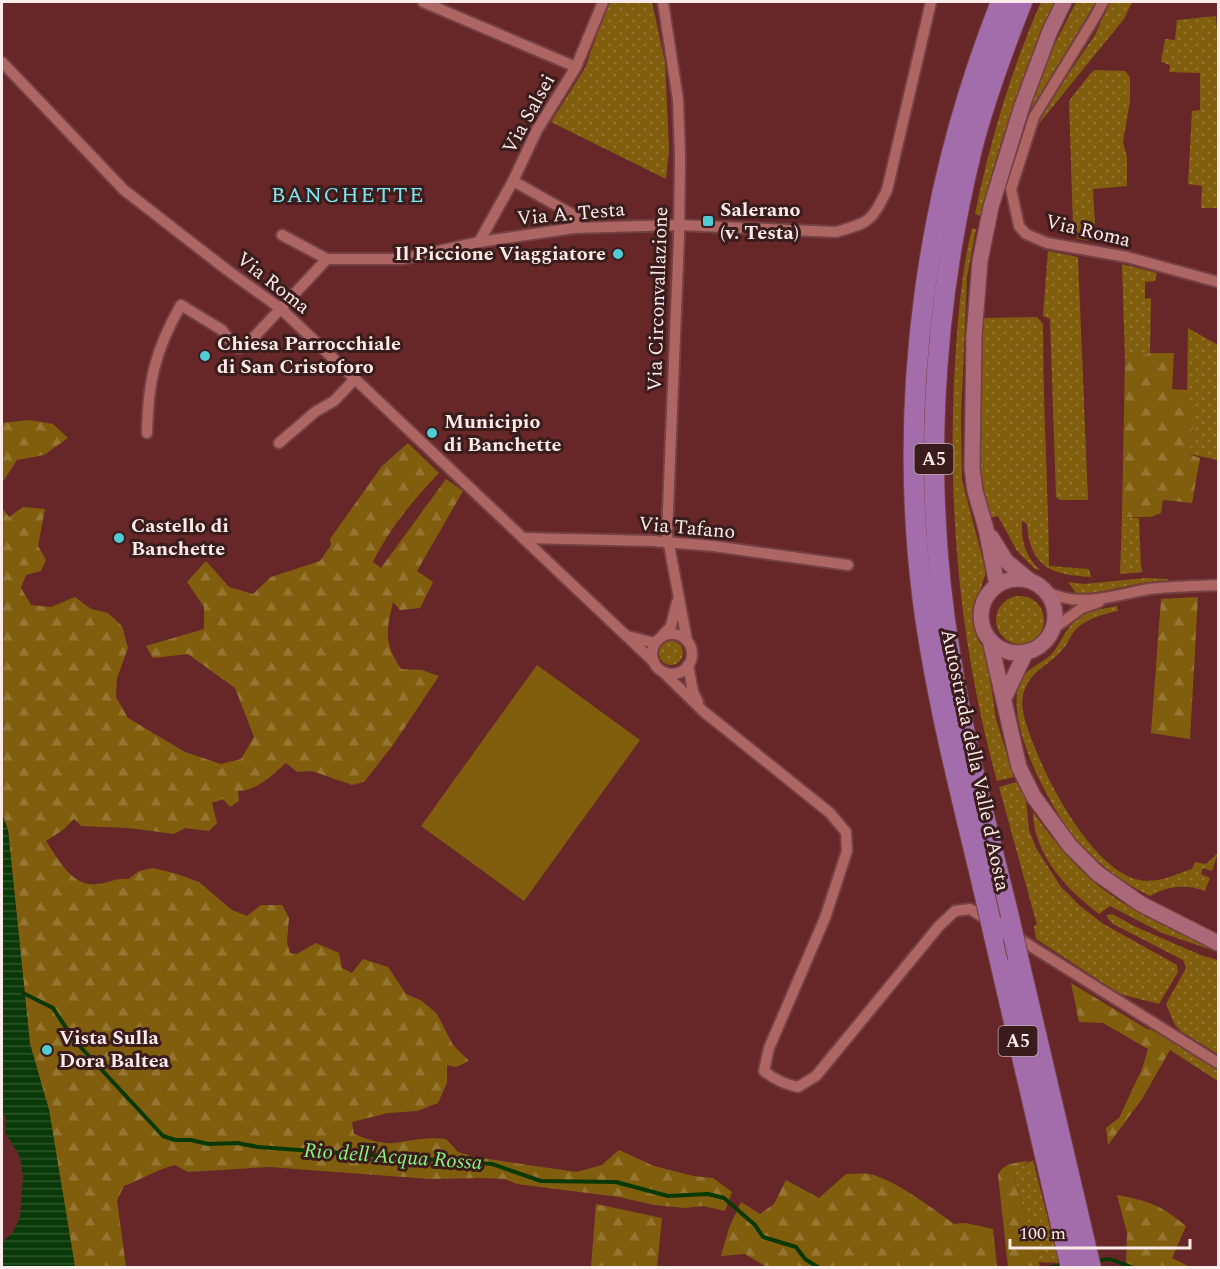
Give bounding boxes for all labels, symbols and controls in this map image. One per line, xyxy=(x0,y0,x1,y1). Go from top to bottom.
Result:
street label: Via Salsei xyxy=(495,69,563,159)
district label: BANCHETTE xyxy=(271,179,425,212)
street label: Via A. Testa xyxy=(516,194,626,234)
place label: Salerano (v. Testa) xyxy=(720,195,801,248)
street label: Via Circonvallazione xyxy=(640,206,676,392)
street label: Via Roma xyxy=(1042,207,1134,255)
marker: Salerano (v. Testa) xyxy=(701,214,715,228)
place label: Il Piccione Viaggiatore xyxy=(395,239,606,269)
street label: Via Roma xyxy=(230,244,317,322)
marker: Il Piccione Viaggiatore xyxy=(611,247,625,261)
place label: Chiesa Parrocchiale di San Cristoforo xyxy=(217,329,401,382)
marker: Chiesa Parrocchiale di San Cristoforo xyxy=(198,349,212,363)
place label: Municipio di Banchette xyxy=(444,407,561,460)
marker: Municipio di Banchette xyxy=(425,426,439,440)
road number: A5 xyxy=(914,444,954,474)
street label: Via Tafano xyxy=(637,509,737,547)
place label: Castello di Banchette xyxy=(131,511,229,564)
marker: Castello di Banchette xyxy=(112,531,126,545)
street label: Autostrada della Valle d'Aosta xyxy=(933,626,1018,894)
place label: Vista Sulla Dora Baltea xyxy=(59,1023,170,1076)
road number: A5 xyxy=(998,1026,1038,1056)
marker: Vista Sulla Dora Baltea xyxy=(40,1043,54,1057)
water label: Rio dell'Acqua Rossa xyxy=(303,1135,484,1179)
scale bar xyxy=(1010,1212,1190,1250)
text: 100 m xyxy=(1019,1220,1066,1247)

